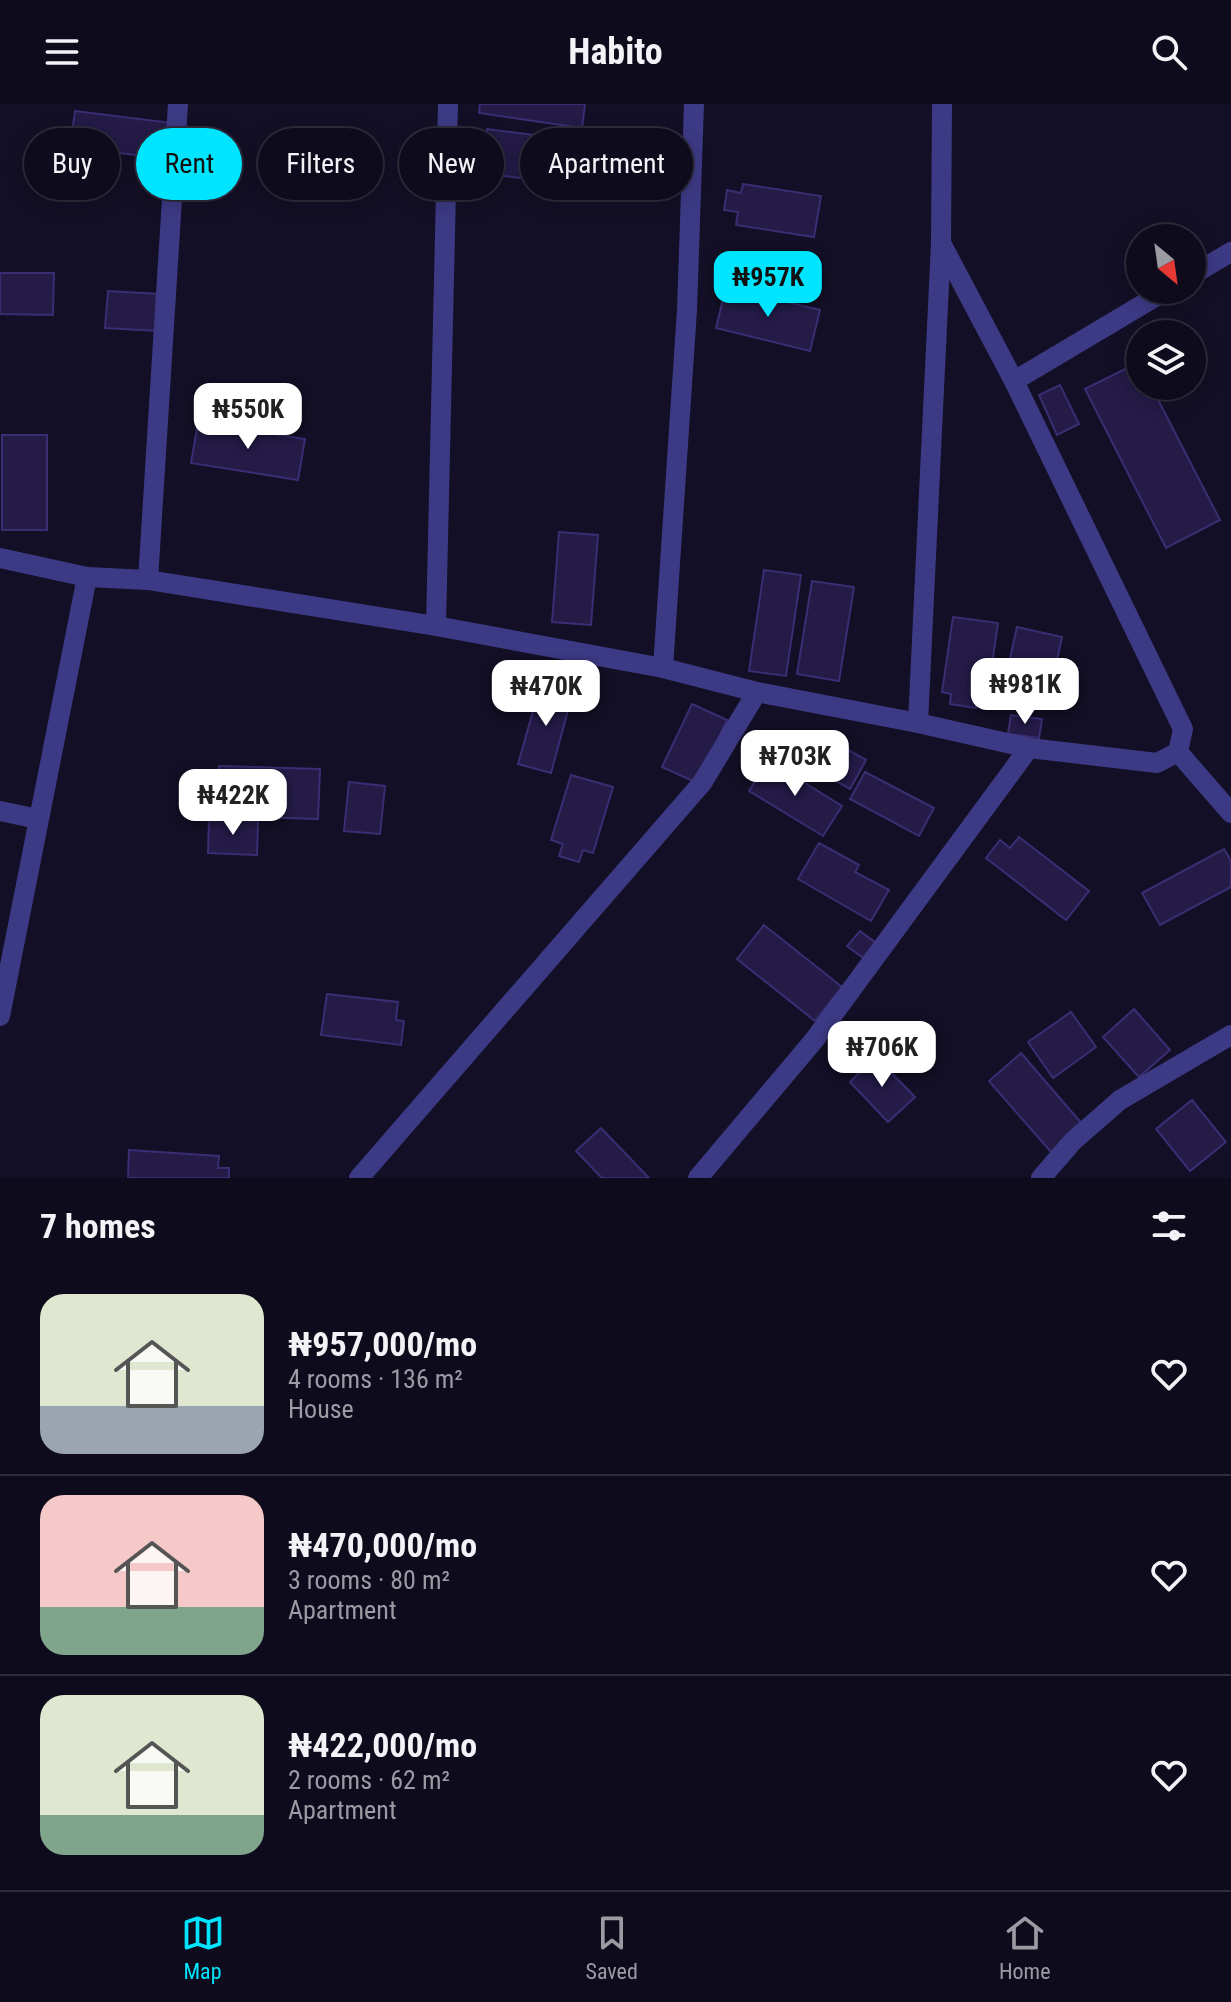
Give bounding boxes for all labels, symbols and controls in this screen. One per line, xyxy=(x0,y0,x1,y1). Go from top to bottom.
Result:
icon: menu xyxy=(40,30,84,74)
icon: search xyxy=(1147,30,1191,74)
text: Habito xyxy=(568,31,663,73)
chip: Buy xyxy=(24,128,120,200)
chip: Rent xyxy=(136,128,242,200)
chip: Filters xyxy=(258,128,383,200)
chip: New xyxy=(399,128,504,200)
chip: Apartment xyxy=(520,128,693,200)
north arrow xyxy=(1126,224,1206,304)
map controls xyxy=(1126,224,1206,400)
pin: ₦957K xyxy=(712,251,824,319)
text: ₦957K xyxy=(732,262,804,292)
button: layers xyxy=(1126,320,1206,400)
pin: ₦550K xyxy=(192,383,304,451)
text: ₦550K xyxy=(212,394,284,424)
pin: ₦981K xyxy=(969,658,1081,726)
pin: ₦470K xyxy=(490,660,602,728)
text: ₦981K xyxy=(989,669,1061,699)
text: ₦470K xyxy=(510,671,582,701)
pin: ₦703K xyxy=(739,730,851,798)
text: ₦703K xyxy=(759,741,831,771)
pin: ₦422K xyxy=(177,769,289,837)
text: ₦422K xyxy=(197,780,269,810)
pin: ₦706K xyxy=(826,1021,938,1089)
text: ₦706K xyxy=(846,1032,918,1062)
icon: filters xyxy=(1147,1204,1191,1248)
text: 7 homes xyxy=(40,1206,156,1246)
text: ₦957,000/mo xyxy=(288,1324,477,1364)
icon: home xyxy=(104,1326,200,1422)
icon: heart xyxy=(1147,1352,1191,1396)
text: 4 rooms · 136 m² xyxy=(288,1364,463,1394)
text: House xyxy=(288,1394,354,1424)
text: ₦470,000/mo xyxy=(288,1525,477,1565)
icon: home xyxy=(104,1527,200,1623)
icon: heart xyxy=(1147,1553,1191,1597)
text: 3 rooms · 80 m² xyxy=(288,1565,450,1595)
text: Apartment xyxy=(288,1595,397,1625)
text: ₦422,000/mo xyxy=(288,1725,477,1765)
icon: home xyxy=(104,1727,200,1823)
icon: heart xyxy=(1147,1753,1191,1797)
text: 2 rooms · 62 m² xyxy=(288,1765,450,1795)
text: Apartment xyxy=(288,1795,397,1825)
tab: Map xyxy=(181,1911,225,1984)
tab: Saved xyxy=(586,1911,638,1984)
tab: Home xyxy=(999,1911,1050,1984)

